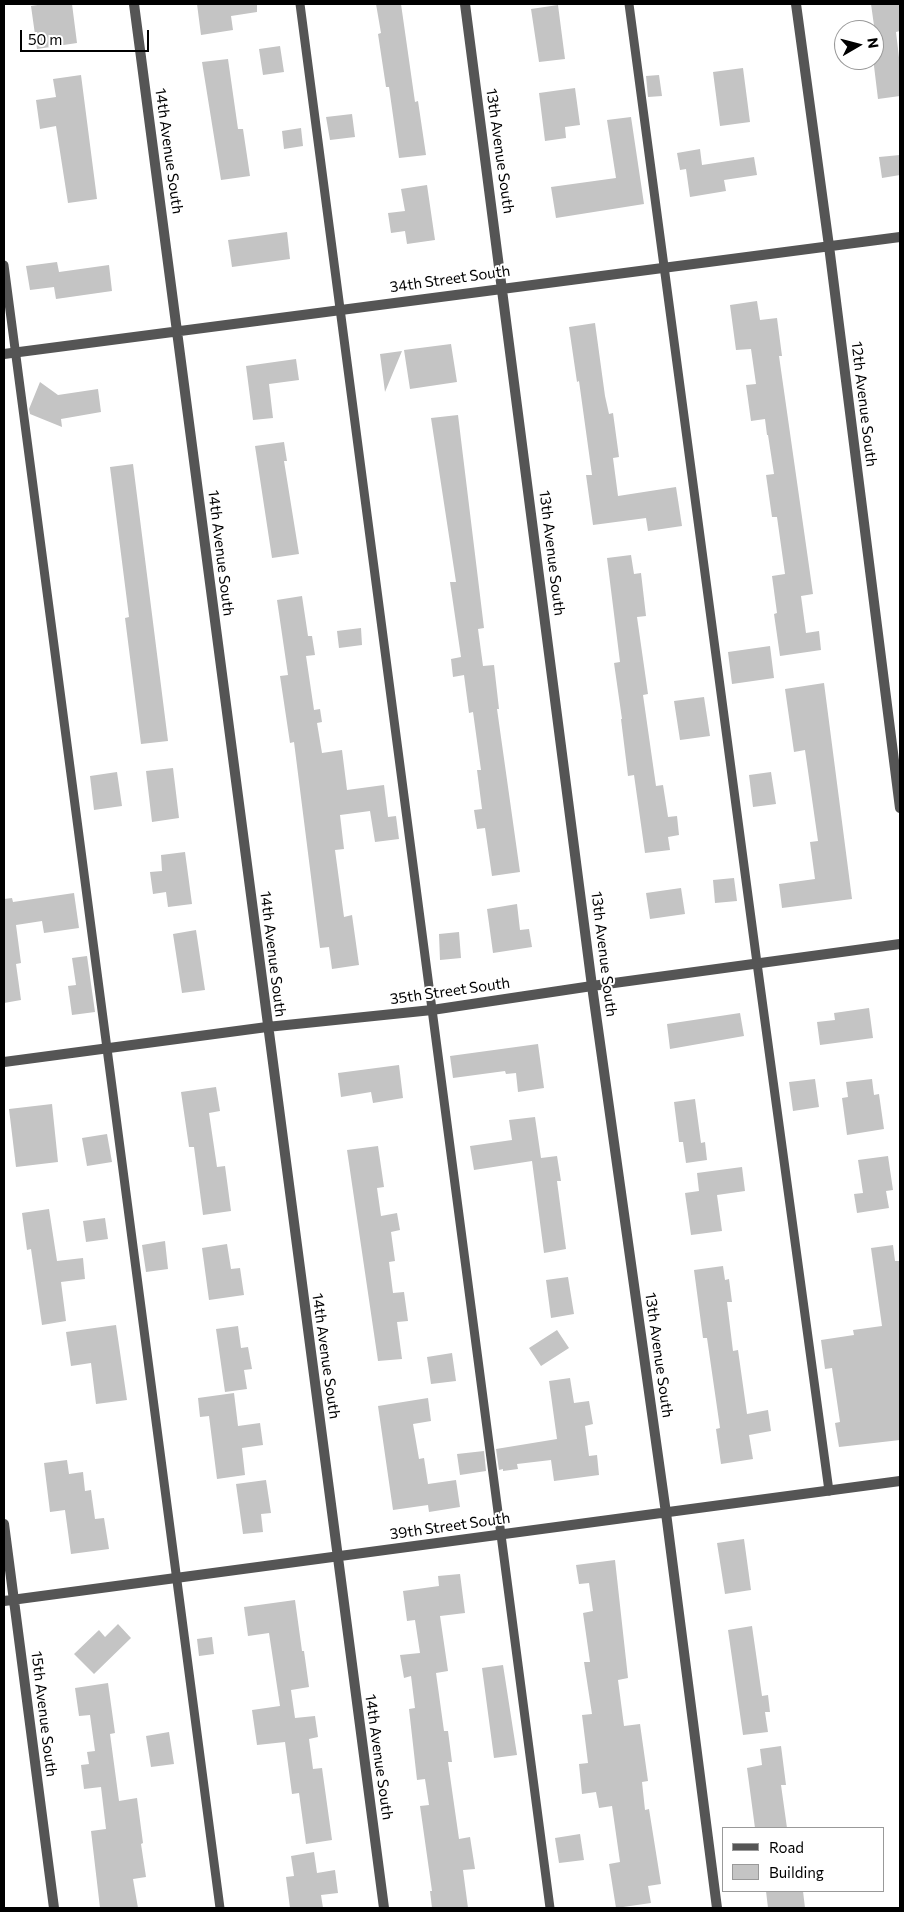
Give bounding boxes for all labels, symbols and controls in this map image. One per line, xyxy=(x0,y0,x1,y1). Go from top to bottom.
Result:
scale bar xyxy=(22,20,151,52)
north arrow xyxy=(834,20,884,70)
text: 50 m xyxy=(28,30,62,48)
text: N xyxy=(864,37,883,49)
street label: 14th Avenue South xyxy=(151,87,187,215)
street label: 13th Avenue South xyxy=(482,87,518,215)
street label: 34th Street South xyxy=(389,262,511,296)
street label: 12th Avenue South xyxy=(847,340,881,468)
street label: 14th Avenue South xyxy=(204,489,238,617)
street label: 13th Avenue South xyxy=(535,489,569,617)
street label: 14th Avenue South xyxy=(256,890,290,1018)
street label: 13th Avenue South xyxy=(587,890,621,1018)
street label: 35th Street South xyxy=(389,974,511,1008)
street label: 13th Avenue South xyxy=(641,1291,677,1419)
street label: 14th Avenue South xyxy=(308,1292,344,1420)
street label: 39th Street South xyxy=(389,1509,511,1543)
street label: 15th Avenue South xyxy=(27,1650,61,1778)
street label: 14th Avenue South xyxy=(361,1693,397,1821)
legend xyxy=(722,1827,884,1892)
text: Road xyxy=(769,1838,804,1856)
text: Building xyxy=(769,1863,824,1881)

